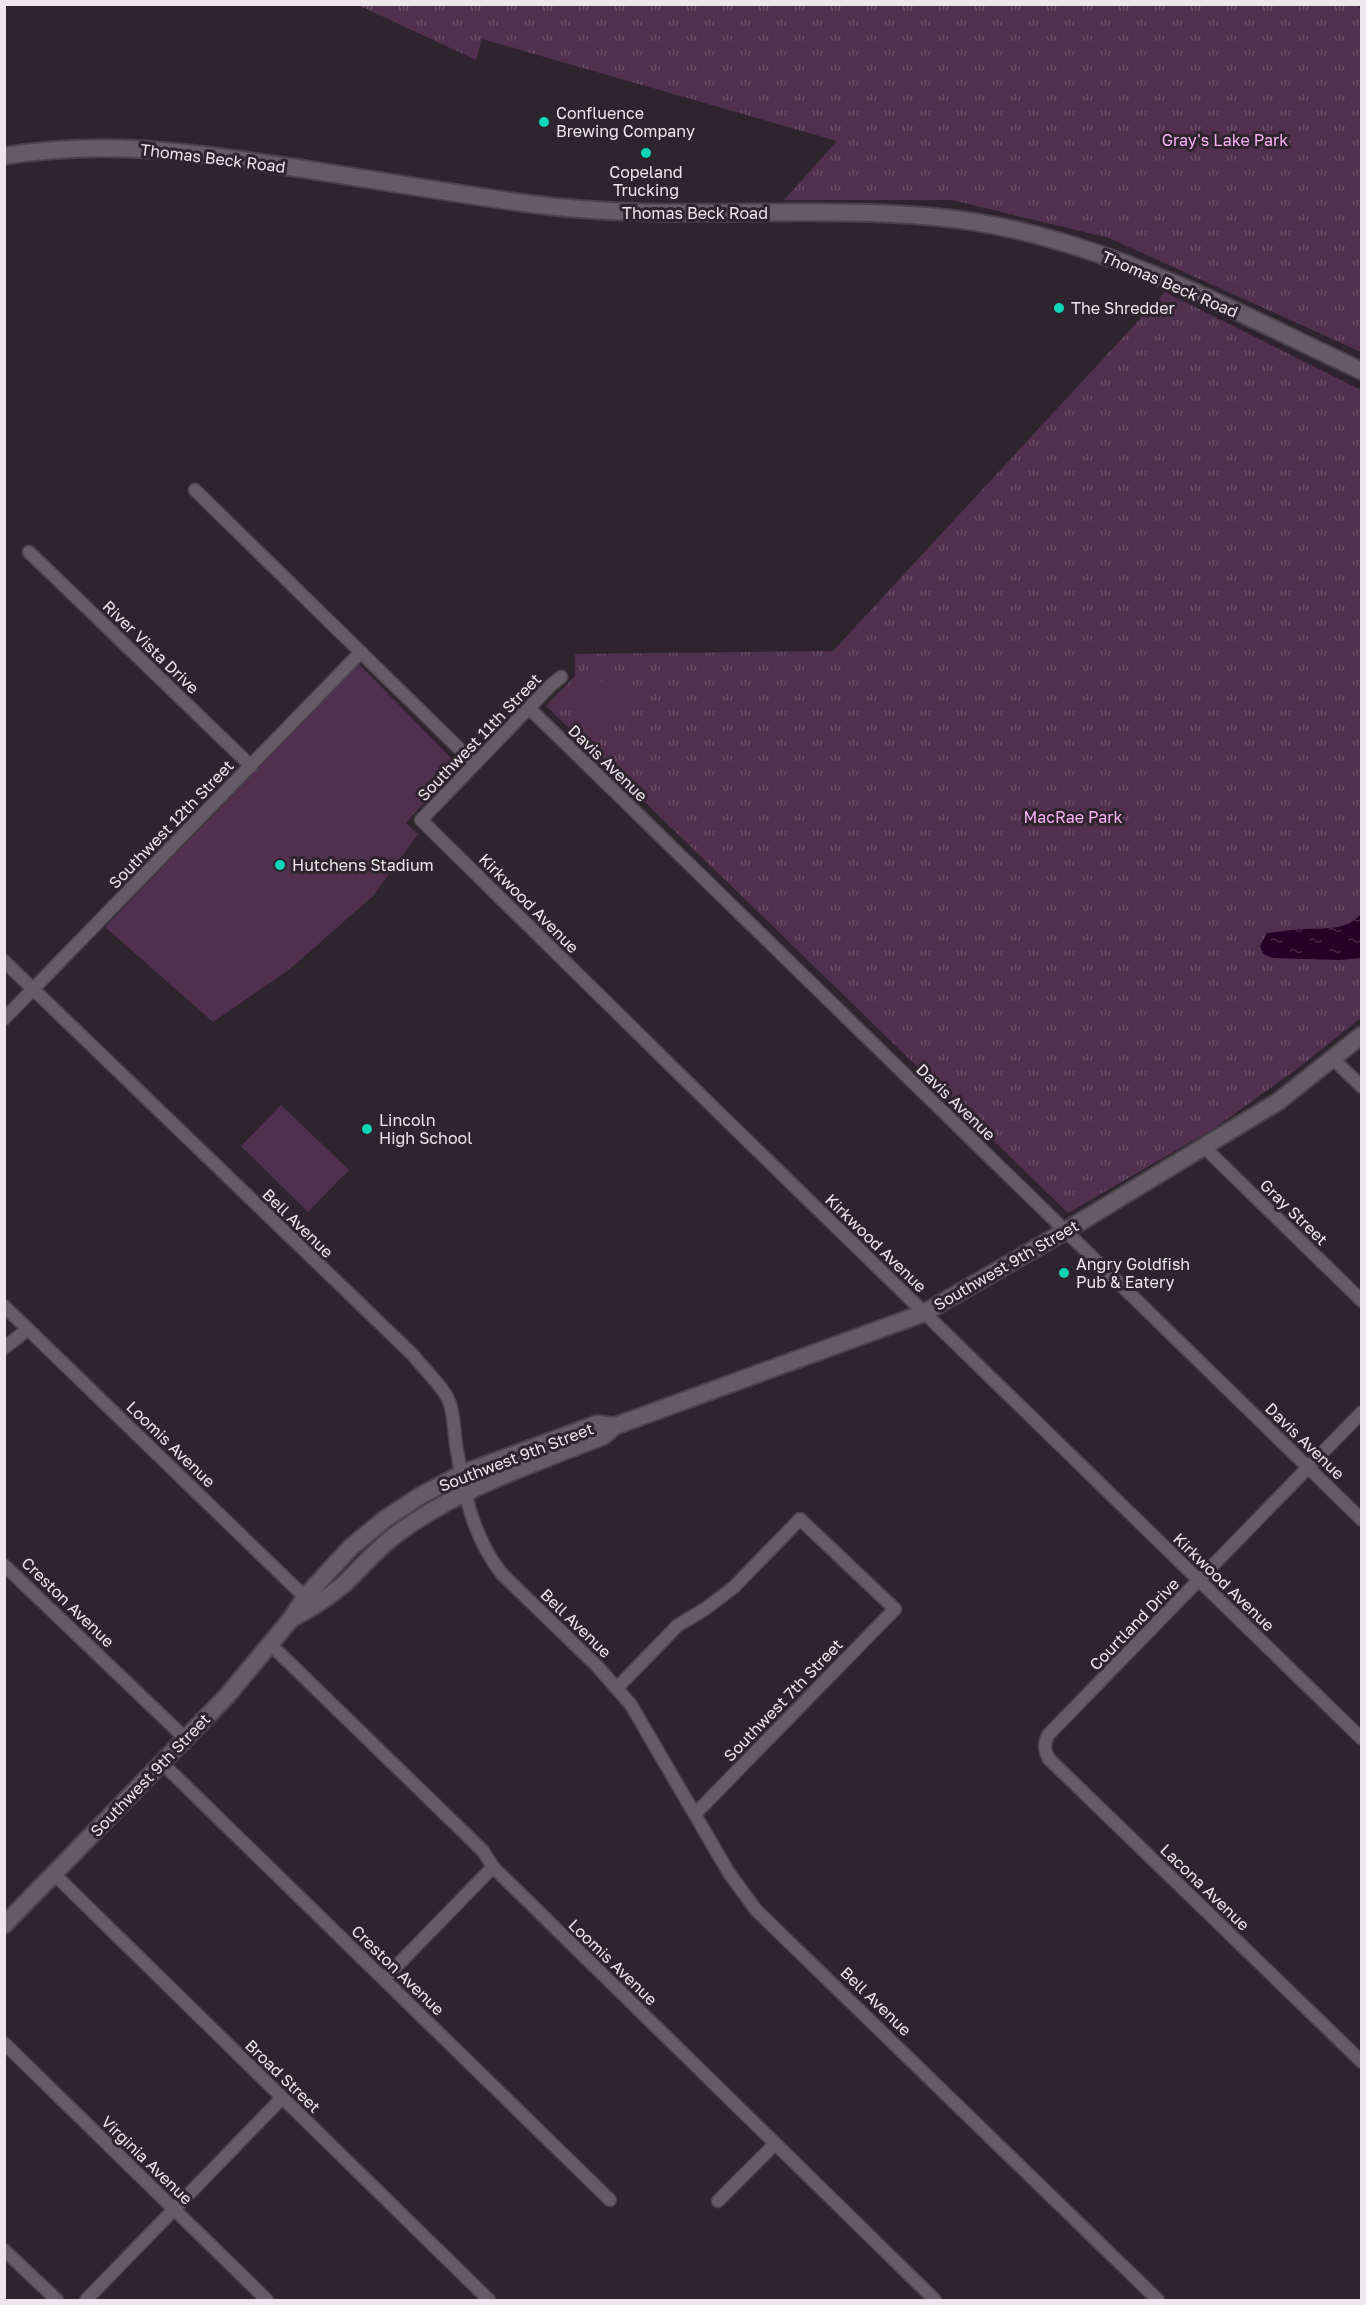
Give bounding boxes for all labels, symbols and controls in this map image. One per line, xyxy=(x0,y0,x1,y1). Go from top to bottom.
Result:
place label: Confluence Brewing Company xyxy=(556,103,695,141)
marker: Confluence Brewing Company xyxy=(537,115,551,129)
park label: Gray's Lake Park xyxy=(1162,130,1288,150)
street label: Thomas Beck Road xyxy=(139,139,287,177)
marker: Copeland Trucking xyxy=(639,146,653,160)
place label: Copeland Trucking xyxy=(609,162,683,200)
street label: Thomas Beck Road xyxy=(622,203,768,223)
street label: Thomas Beck Road xyxy=(1099,246,1241,322)
place label: The Shredder xyxy=(1071,298,1175,318)
marker: The Shredder xyxy=(1052,301,1066,315)
street label: River Vista Drive xyxy=(99,596,203,698)
street label: Southwest 11th Street xyxy=(413,669,545,805)
street label: Davis Avenue xyxy=(564,720,652,806)
street label: Southwest 12th Street xyxy=(104,755,238,893)
park label: MacRae Park xyxy=(1023,807,1123,827)
street label: Kirkwood Avenue xyxy=(475,849,583,957)
place label: Hutchens Stadium xyxy=(292,855,434,875)
marker: Hutchens Stadium xyxy=(273,858,287,872)
street label: Davis Avenue xyxy=(912,1059,1000,1145)
place label: Lincoln High School xyxy=(379,1110,472,1148)
marker: Lincoln High School xyxy=(360,1122,374,1136)
street label: Gray Street xyxy=(1256,1175,1332,1249)
street label: Bell Avenue xyxy=(258,1184,338,1262)
street label: Kirkwood Avenue xyxy=(821,1190,931,1296)
street label: Southwest 9th Street xyxy=(930,1215,1082,1315)
place label: Angry Goldfish Pub & Eatery xyxy=(1076,1254,1190,1292)
marker: Angry Goldfish Pub & Eatery xyxy=(1057,1266,1071,1280)
street label: Loomis Avenue xyxy=(122,1397,220,1491)
street label: Davis Avenue xyxy=(1261,1398,1349,1484)
street label: Southwest 9th Street xyxy=(436,1418,596,1496)
street label: Kirkwood Avenue xyxy=(1169,1529,1279,1635)
street label: Creston Avenue xyxy=(18,1553,118,1651)
street label: Courtland Drive xyxy=(1085,1574,1183,1674)
street label: Bell Avenue xyxy=(536,1584,616,1662)
street label: Southwest 7th Street xyxy=(719,1635,847,1765)
street label: Southwest 9th Street xyxy=(86,1709,214,1841)
street label: Lacona Avenue xyxy=(1156,1840,1254,1934)
street label: Loomis Avenue xyxy=(564,1915,662,2009)
street label: Creston Avenue xyxy=(348,1921,448,2019)
street label: Bell Avenue xyxy=(836,1962,916,2040)
street label: Broad Street xyxy=(241,2035,325,2117)
street label: Virginia Avenue xyxy=(97,2112,197,2208)

